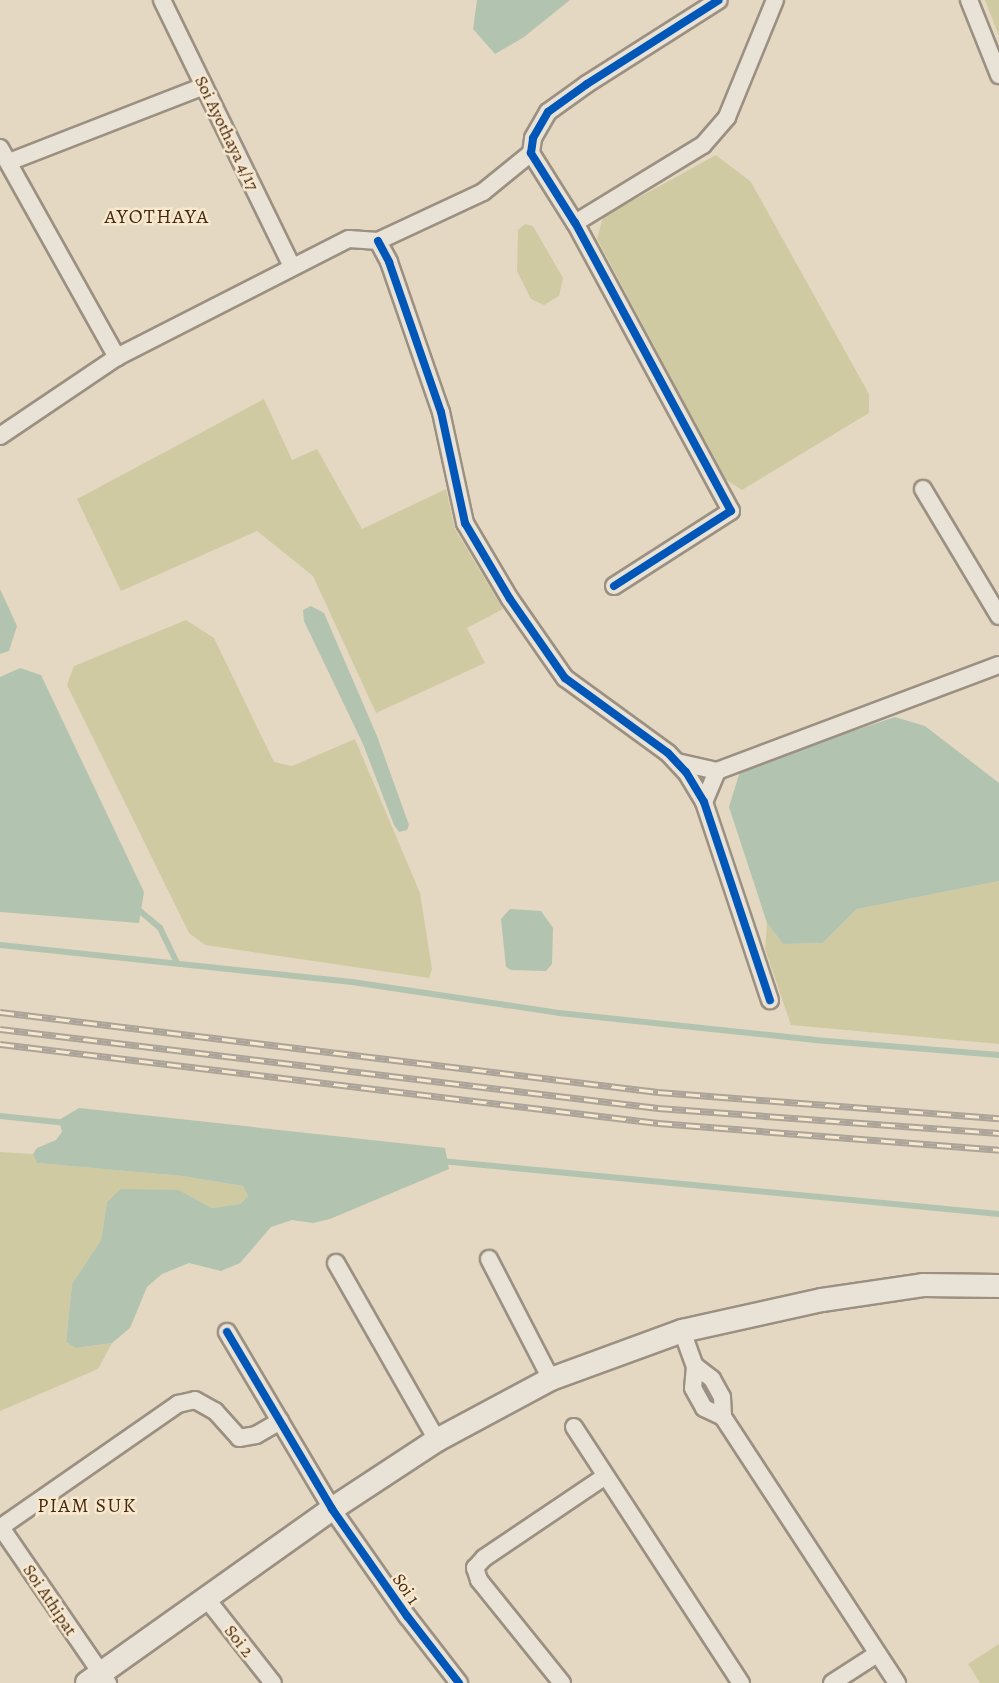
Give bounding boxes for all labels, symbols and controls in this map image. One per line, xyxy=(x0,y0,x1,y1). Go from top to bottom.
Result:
street label: Soi Ayothaya 4/17 xyxy=(190,72,264,194)
district label: AYOTHAYA xyxy=(104,204,210,228)
district label: PIAM SUK xyxy=(37,1493,137,1517)
street label: Soi Athipat xyxy=(18,1560,82,1640)
street label: Soi 1 xyxy=(388,1569,424,1609)
street label: Soi 2 xyxy=(220,1620,258,1662)

